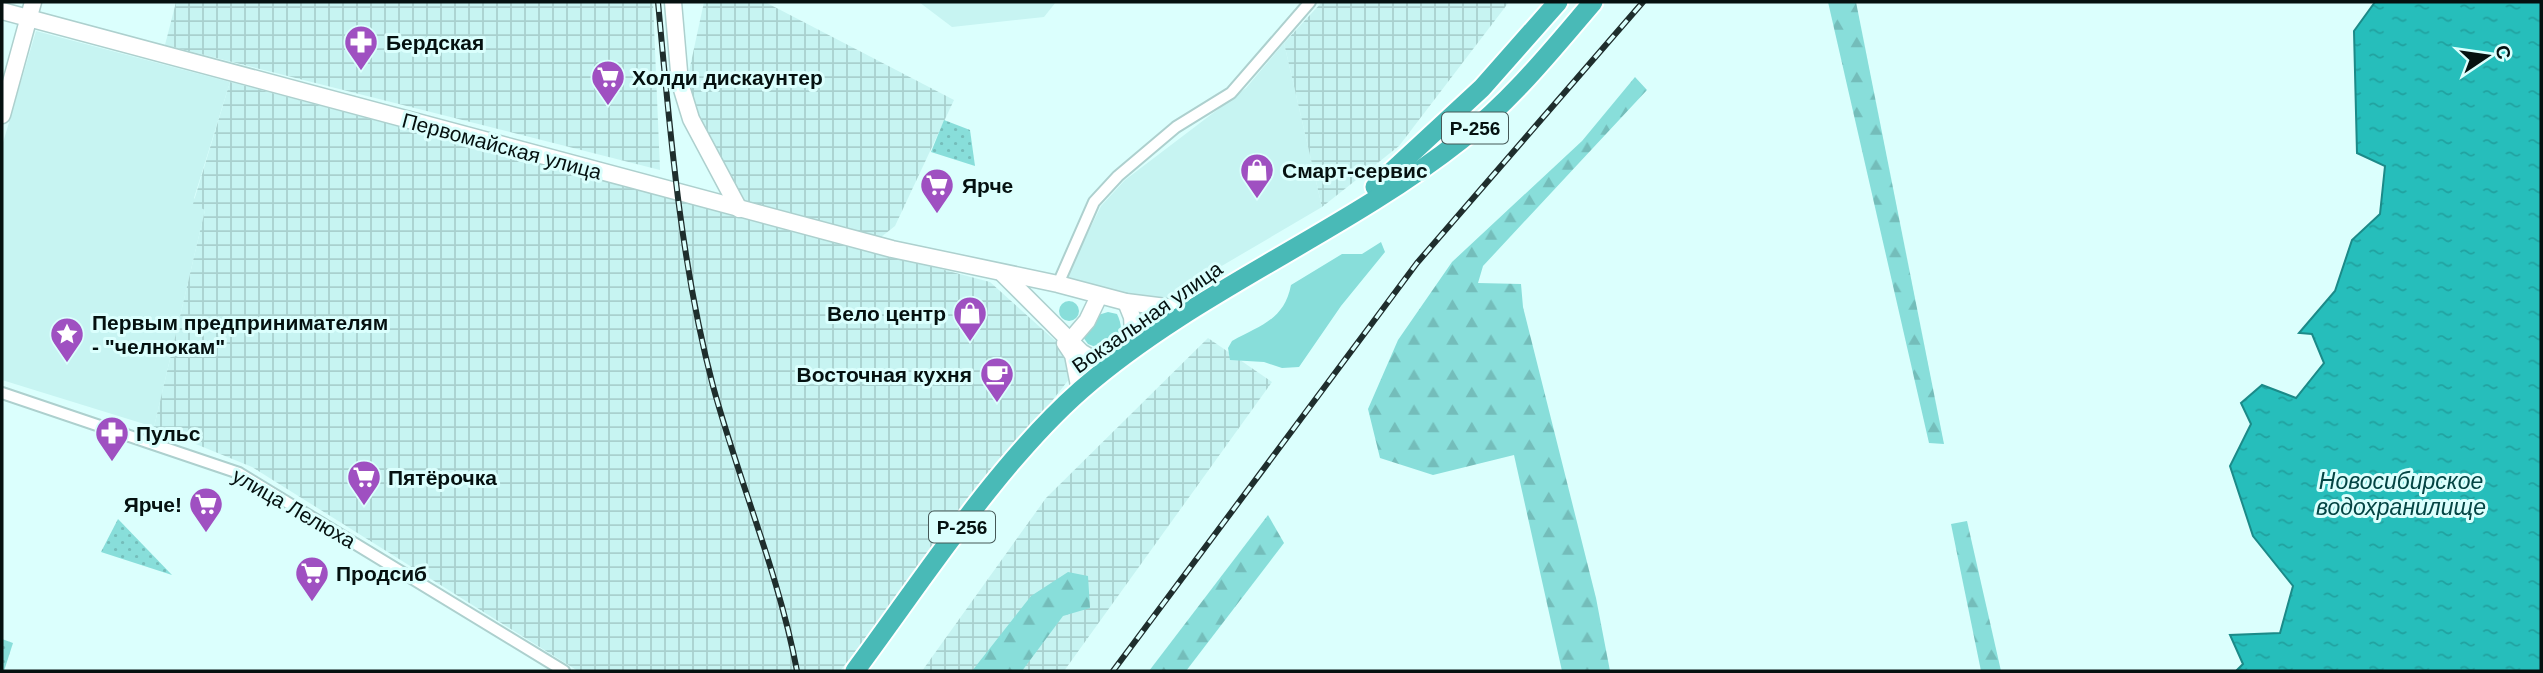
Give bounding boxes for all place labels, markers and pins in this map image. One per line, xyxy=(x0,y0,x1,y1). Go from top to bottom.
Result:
pharmacy icon: Бердская xyxy=(342,23,380,72)
place label: Бердская xyxy=(386,31,484,54)
supermarket icon: Холди дискаунтер xyxy=(589,58,627,107)
place label: Холди дискаунтер xyxy=(632,66,823,89)
shop icon: Смарт-сервис xyxy=(1238,151,1276,200)
place label: Смарт-сервис xyxy=(1282,159,1428,182)
supermarket icon: Ярче xyxy=(918,166,956,215)
place label: Ярче xyxy=(962,174,1013,197)
shop icon: Вело центр xyxy=(951,294,989,343)
place label: Вело центр xyxy=(827,302,946,325)
place label: Первым предпринимателям - "челнокам" xyxy=(92,311,388,358)
place icon: Первым предпринимателям - "челнокам" xyxy=(48,315,86,364)
cafe icon: Восточная кухня xyxy=(978,355,1016,404)
place label: Восточная кухня xyxy=(797,363,972,386)
pharmacy icon: Пульс xyxy=(93,414,131,463)
place label: Пульс xyxy=(136,422,201,445)
supermarket icon: Пятёрочка xyxy=(345,458,383,507)
place label: Пятёрочка xyxy=(388,466,497,489)
supermarket icon: Ярче! xyxy=(187,485,225,534)
place label: Ярче! xyxy=(124,493,182,516)
supermarket icon: Продсиб xyxy=(293,554,331,603)
place label: Продсиб xyxy=(336,562,427,585)

